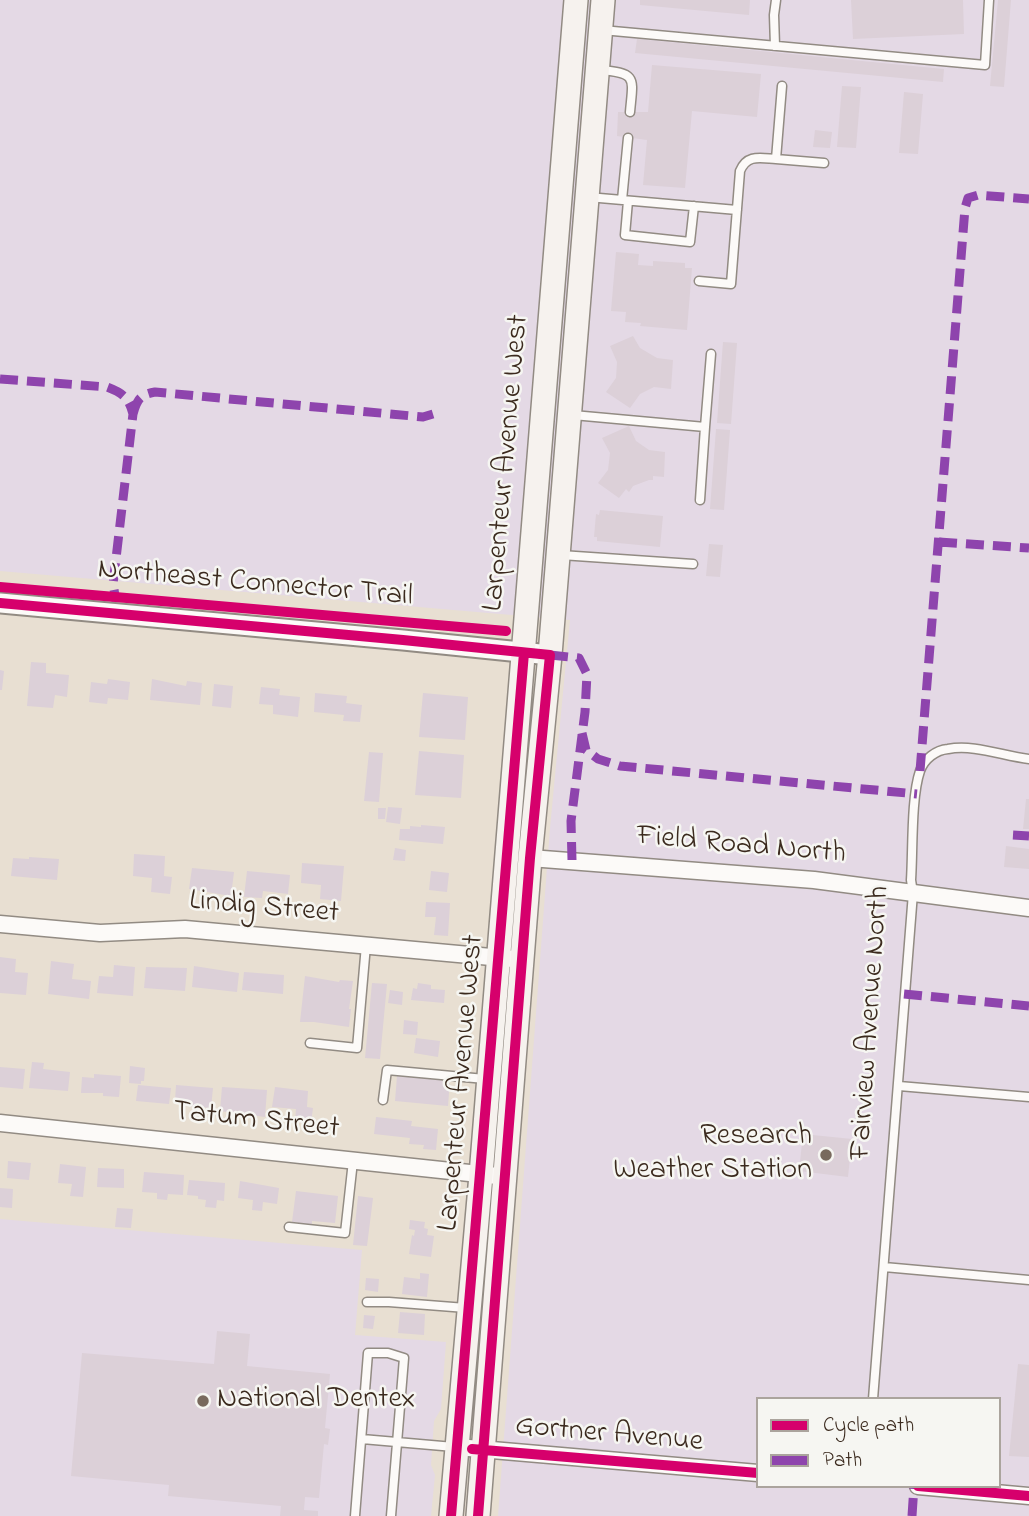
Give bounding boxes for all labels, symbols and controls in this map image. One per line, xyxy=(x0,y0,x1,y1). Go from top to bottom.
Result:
street label: Larpenteur Avenue West xyxy=(477,313,539,613)
street label: Northeast Connector Trail xyxy=(96,553,414,617)
street label: Field Road North xyxy=(635,820,847,874)
street label: Lindig Street xyxy=(188,885,340,933)
street label: Fairview Avenue North xyxy=(844,885,900,1161)
street label: Larpenteur Avenue West xyxy=(432,933,494,1233)
street label: Tatum Street xyxy=(171,1095,341,1149)
place label: Research Weather Station xyxy=(613,1120,812,1190)
marker: Research Weather Station xyxy=(818,1147,834,1163)
place label: National Dentex xyxy=(217,1383,415,1419)
marker: National Dentex xyxy=(195,1393,211,1409)
legend xyxy=(756,1397,1001,1488)
street label: Gortner Avenue xyxy=(514,1410,704,1462)
text: Cycle path xyxy=(823,1411,914,1441)
text: Path xyxy=(823,1446,862,1476)

